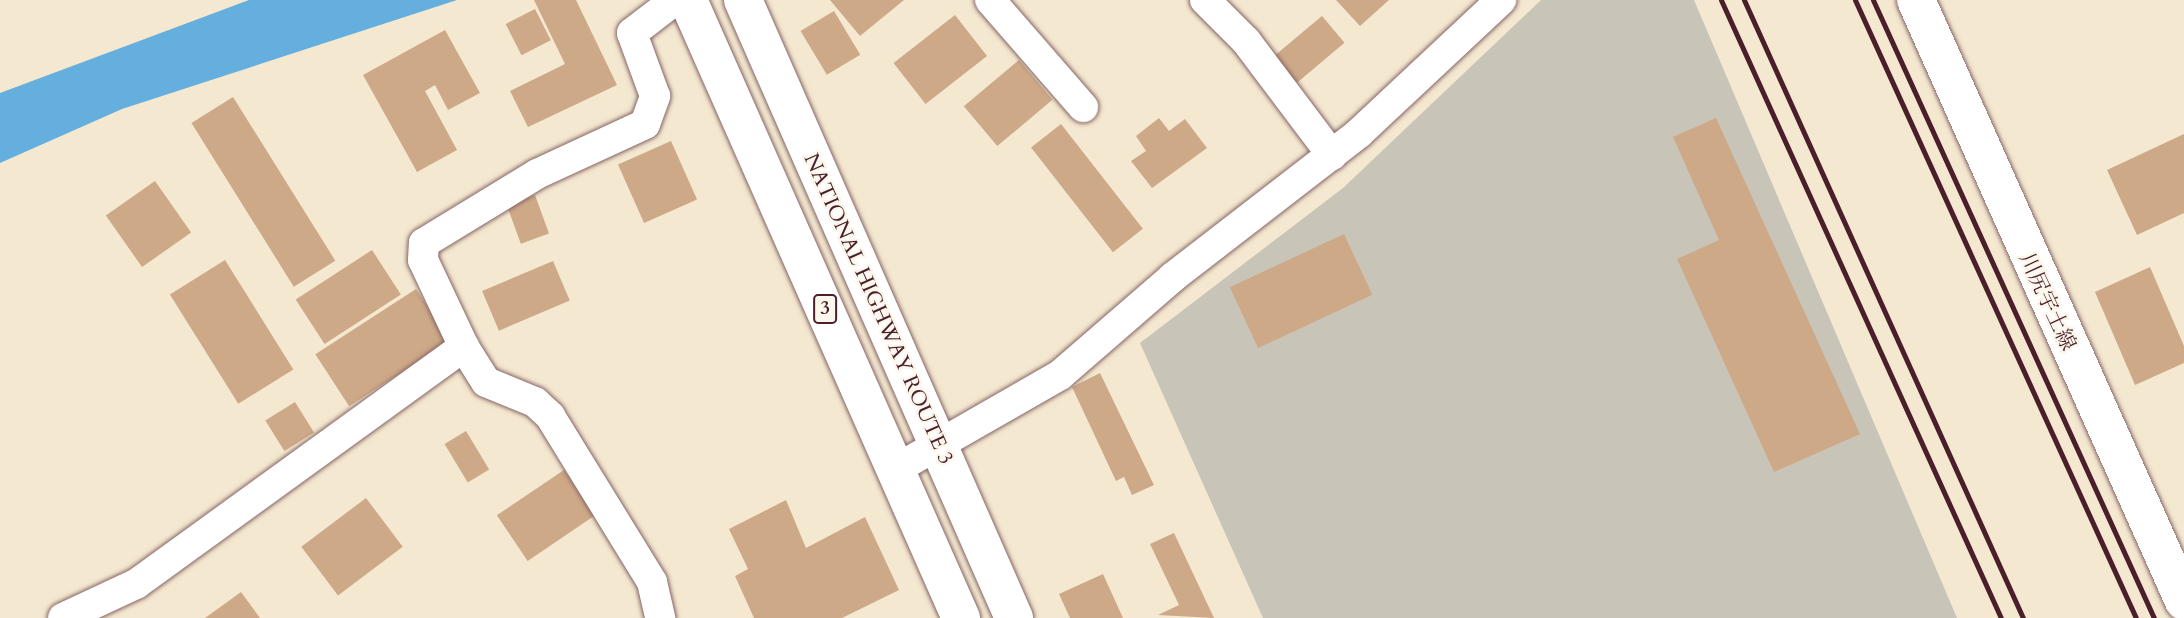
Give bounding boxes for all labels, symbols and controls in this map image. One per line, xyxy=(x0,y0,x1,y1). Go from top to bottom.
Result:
street label: NATIONAL HIGHWAY ROUTE 3 xyxy=(798,150,958,468)
street label: 川尻宇土線 xyxy=(2013,249,2081,355)
road number: 3 xyxy=(813,294,837,324)

